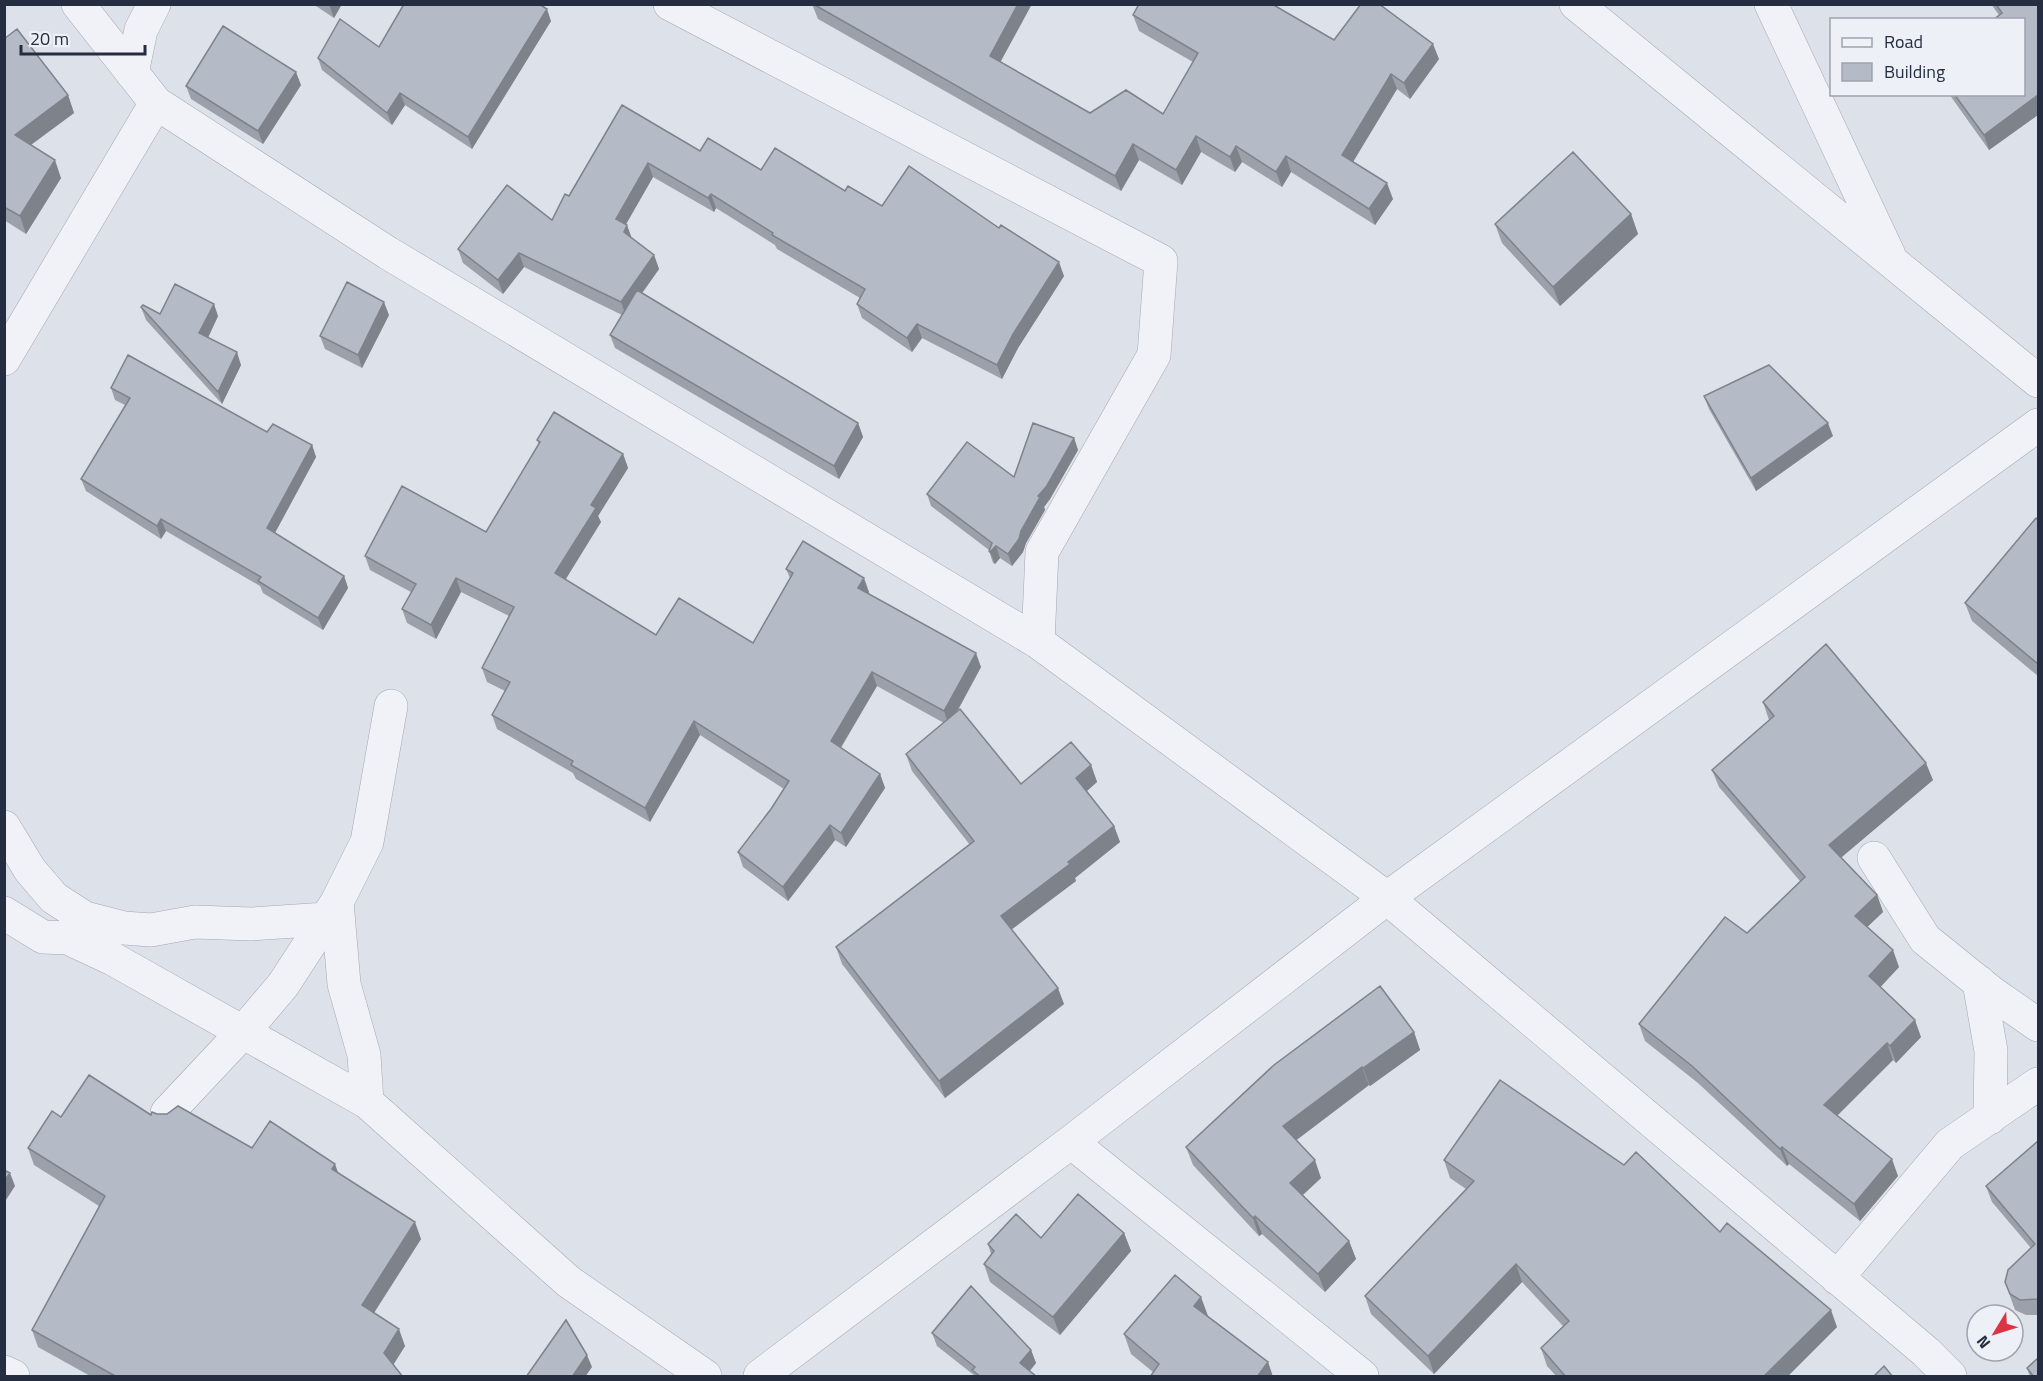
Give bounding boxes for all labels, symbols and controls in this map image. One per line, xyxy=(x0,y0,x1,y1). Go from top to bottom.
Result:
scale bar xyxy=(21,18,146,56)
legend xyxy=(1830,18,2025,96)
text: 20 m xyxy=(30,25,69,52)
text: Road xyxy=(1884,28,1923,55)
text: Building xyxy=(1884,58,1945,85)
north arrow xyxy=(1965,1303,2025,1363)
text: N xyxy=(1970,1330,1996,1354)

